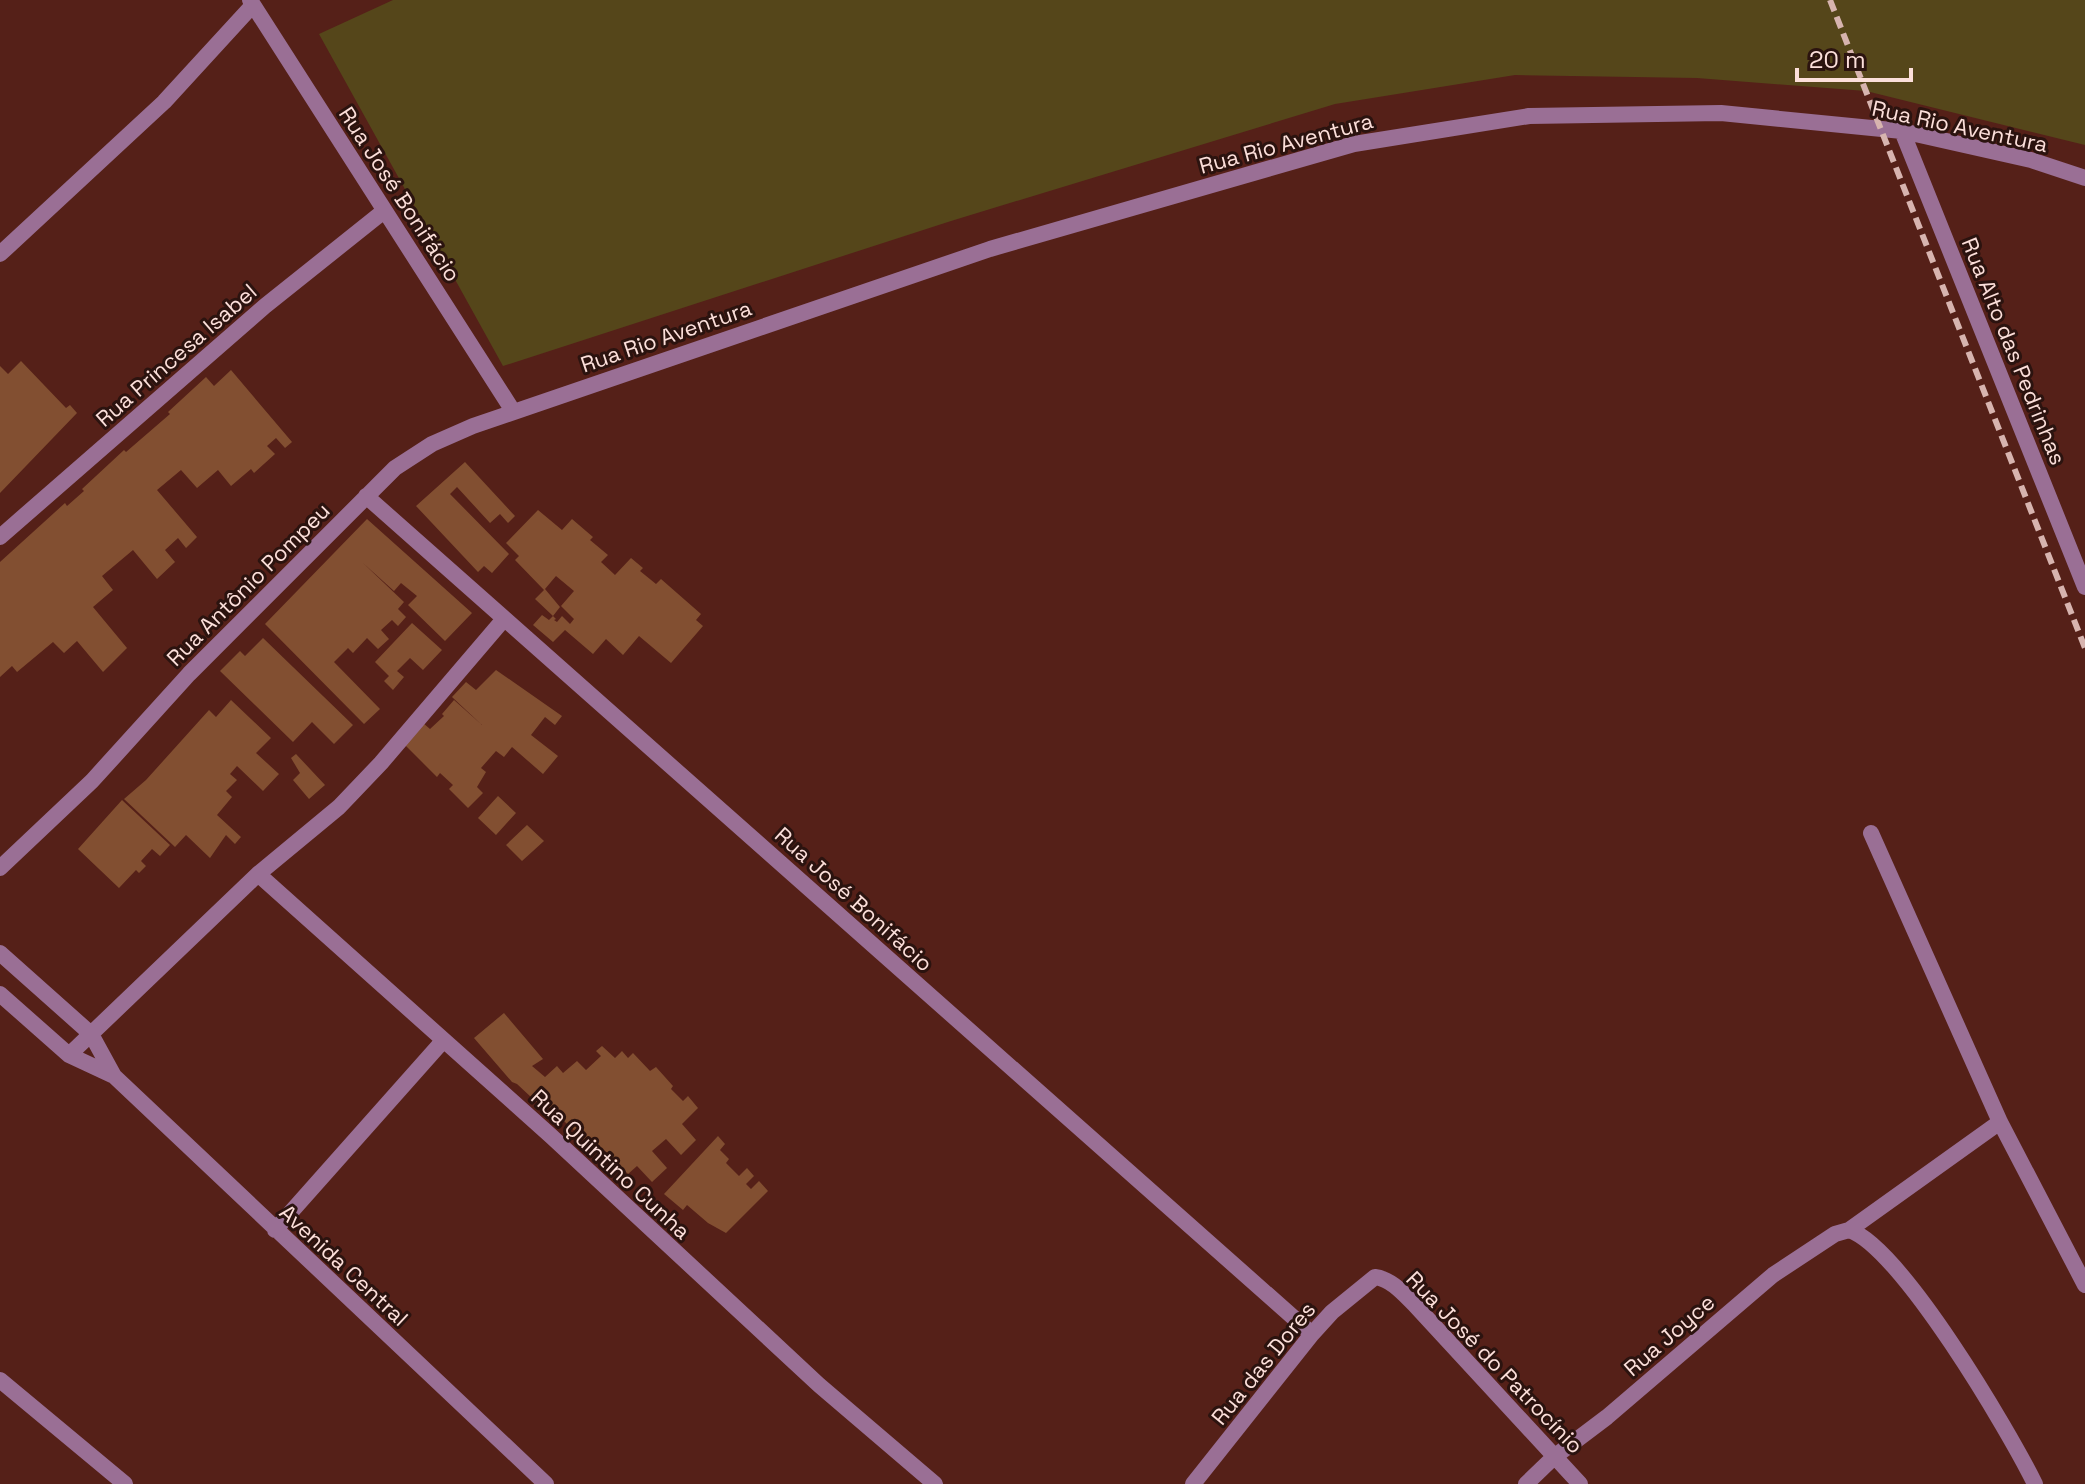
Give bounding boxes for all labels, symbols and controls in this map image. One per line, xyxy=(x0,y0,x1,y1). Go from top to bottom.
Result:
scale bar xyxy=(1797,32,1911,82)
text: 20 m xyxy=(1809,44,1866,75)
street label: Rua Rio Aventura xyxy=(1869,94,2051,158)
street label: Rua José Bonifácio xyxy=(333,101,467,287)
street label: Rua Rio Aventura xyxy=(1196,106,1376,180)
street label: Rua Alto das Pedrinhas xyxy=(1956,233,2072,469)
street label: Rua Princesa Isabel xyxy=(90,277,262,433)
street label: Rua Rio Aventura xyxy=(577,293,756,378)
street label: Rua Antônio Pompeu xyxy=(160,496,336,672)
street label: Rua José Bonifácio xyxy=(769,821,939,977)
street label: Rua Quintino Cunha xyxy=(525,1083,697,1245)
street label: Avenida Central xyxy=(274,1198,414,1332)
street label: Rua José do Patrocínio xyxy=(1401,1265,1589,1459)
street label: Rua Joyce xyxy=(1618,1288,1720,1382)
street label: Rua das Dores xyxy=(1205,1296,1321,1430)

